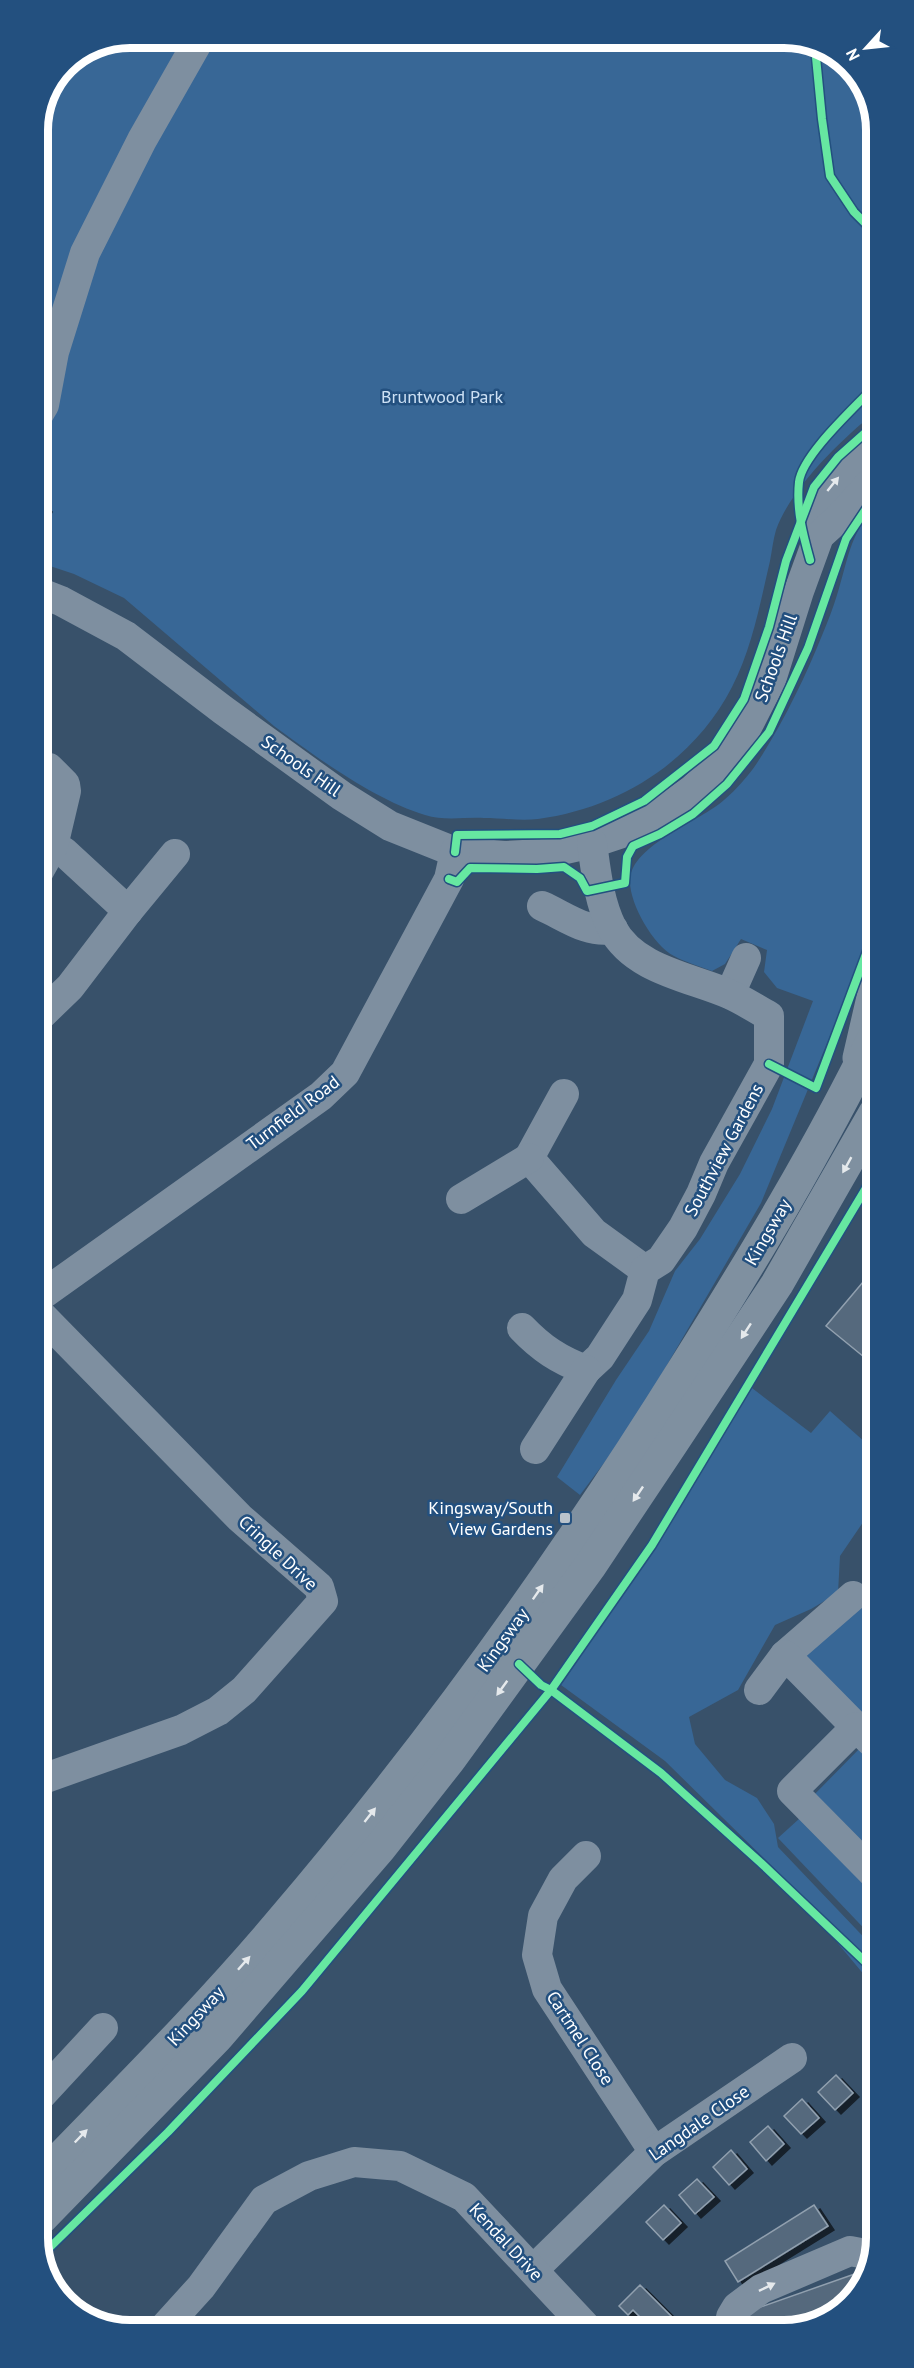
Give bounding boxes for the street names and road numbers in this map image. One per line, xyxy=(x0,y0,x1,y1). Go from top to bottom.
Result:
street label: Schools Hill xyxy=(749,610,802,705)
street label: Schools Hill xyxy=(257,730,346,802)
street label: Turnfield Road xyxy=(242,1070,344,1155)
street label: Southview Gardens xyxy=(679,1079,768,1220)
street label: Kingsway xyxy=(739,1194,796,1269)
street label: Cringle Drive xyxy=(234,1510,323,1595)
street label: Kingsway xyxy=(472,1603,534,1676)
street label: Kingsway xyxy=(162,1981,230,2050)
street label: Cartmel Close xyxy=(542,1986,619,2089)
street label: Langdale Close xyxy=(644,2080,753,2166)
street label: Kendal Drive xyxy=(464,2198,548,2285)

